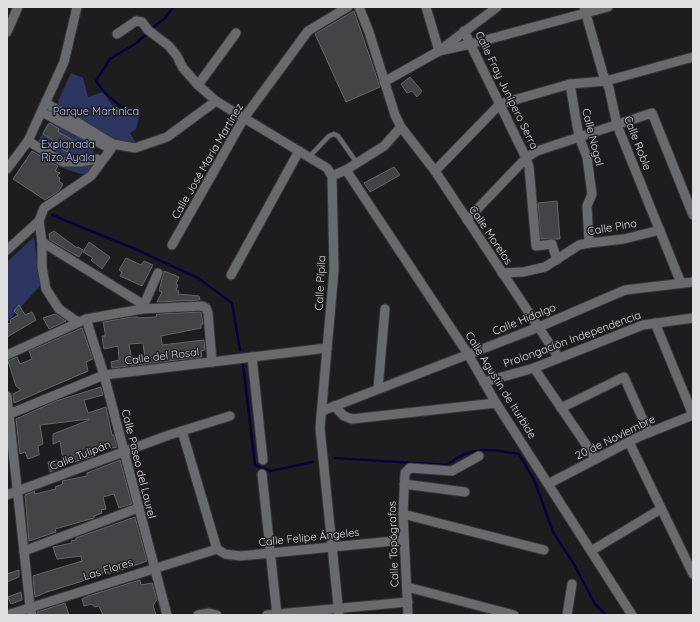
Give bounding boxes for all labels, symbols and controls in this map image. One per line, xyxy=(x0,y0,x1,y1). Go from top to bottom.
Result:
street label: Calle Fray Junípero Serra xyxy=(472,29,542,151)
street label: Calle José María Martínez xyxy=(168,101,246,221)
park label: Parque Martinica xyxy=(53,104,139,118)
street label: Calle Nogal xyxy=(579,107,607,167)
street label: Calle Roble xyxy=(621,114,655,172)
park label: Explanada Rizo Ayala xyxy=(41,137,95,164)
street label: Calle Morelos xyxy=(466,203,516,267)
street label: Calle Pino xyxy=(586,216,638,238)
street label: Calle Pípila xyxy=(312,255,328,311)
street label: Calle Hidalgo xyxy=(490,300,558,338)
street label: Prolongación Independencia xyxy=(501,308,643,370)
street label: Calle Agustín de Iturbide xyxy=(462,329,540,441)
street label: Calle del Rosal xyxy=(124,344,200,368)
street label: Calle Paseo del Laurel xyxy=(119,408,159,520)
street label: 20 de Noviembre xyxy=(573,412,657,462)
street label: Calle Tulipán xyxy=(48,437,112,473)
street label: Calle Topógrafos xyxy=(384,501,402,587)
street label: Calle Felipe Ángeles xyxy=(258,525,360,549)
street label: Las Flores xyxy=(81,555,135,583)

